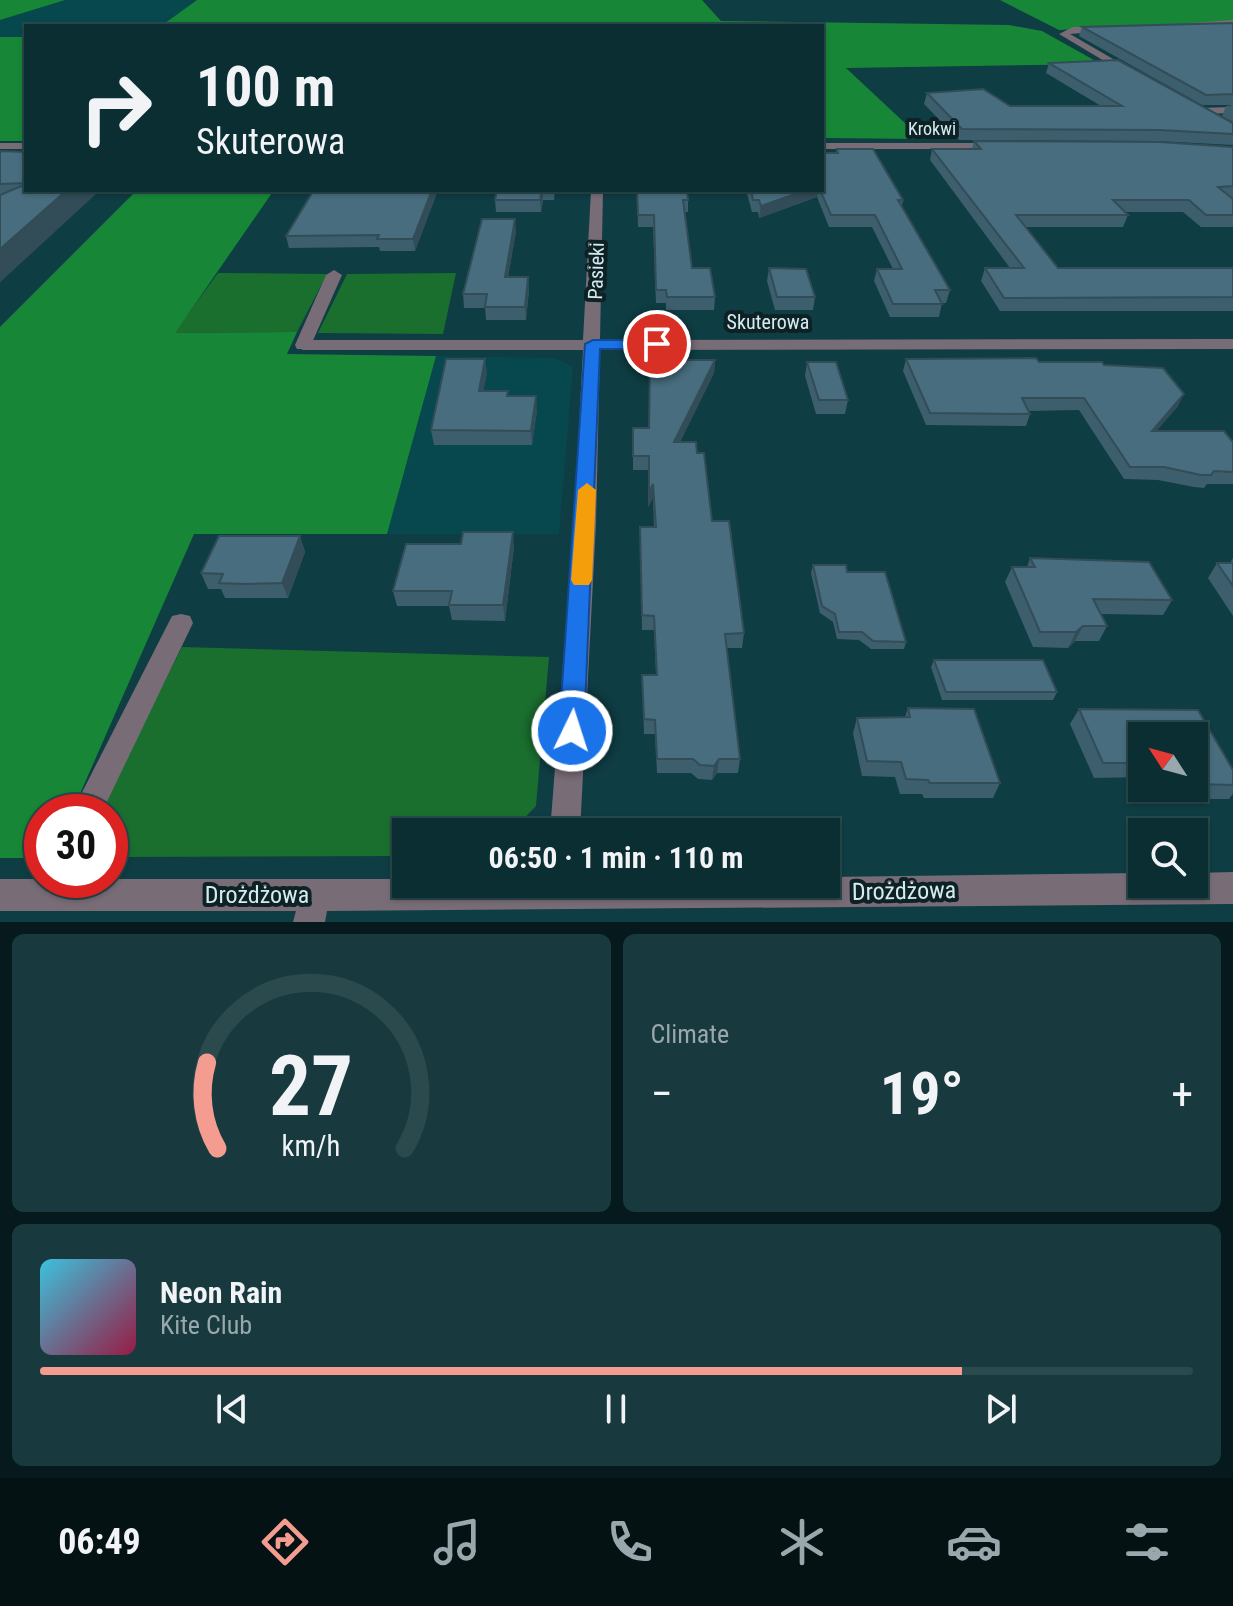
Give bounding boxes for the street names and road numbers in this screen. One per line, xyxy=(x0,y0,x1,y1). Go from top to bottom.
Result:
street label: Krokwi xyxy=(908,118,956,139)
street label: Pasieki xyxy=(583,242,609,300)
street label: Skuterowa xyxy=(727,310,809,334)
street label: Drożdżowa xyxy=(852,876,956,906)
street label: Drożdżowa xyxy=(205,881,309,909)

